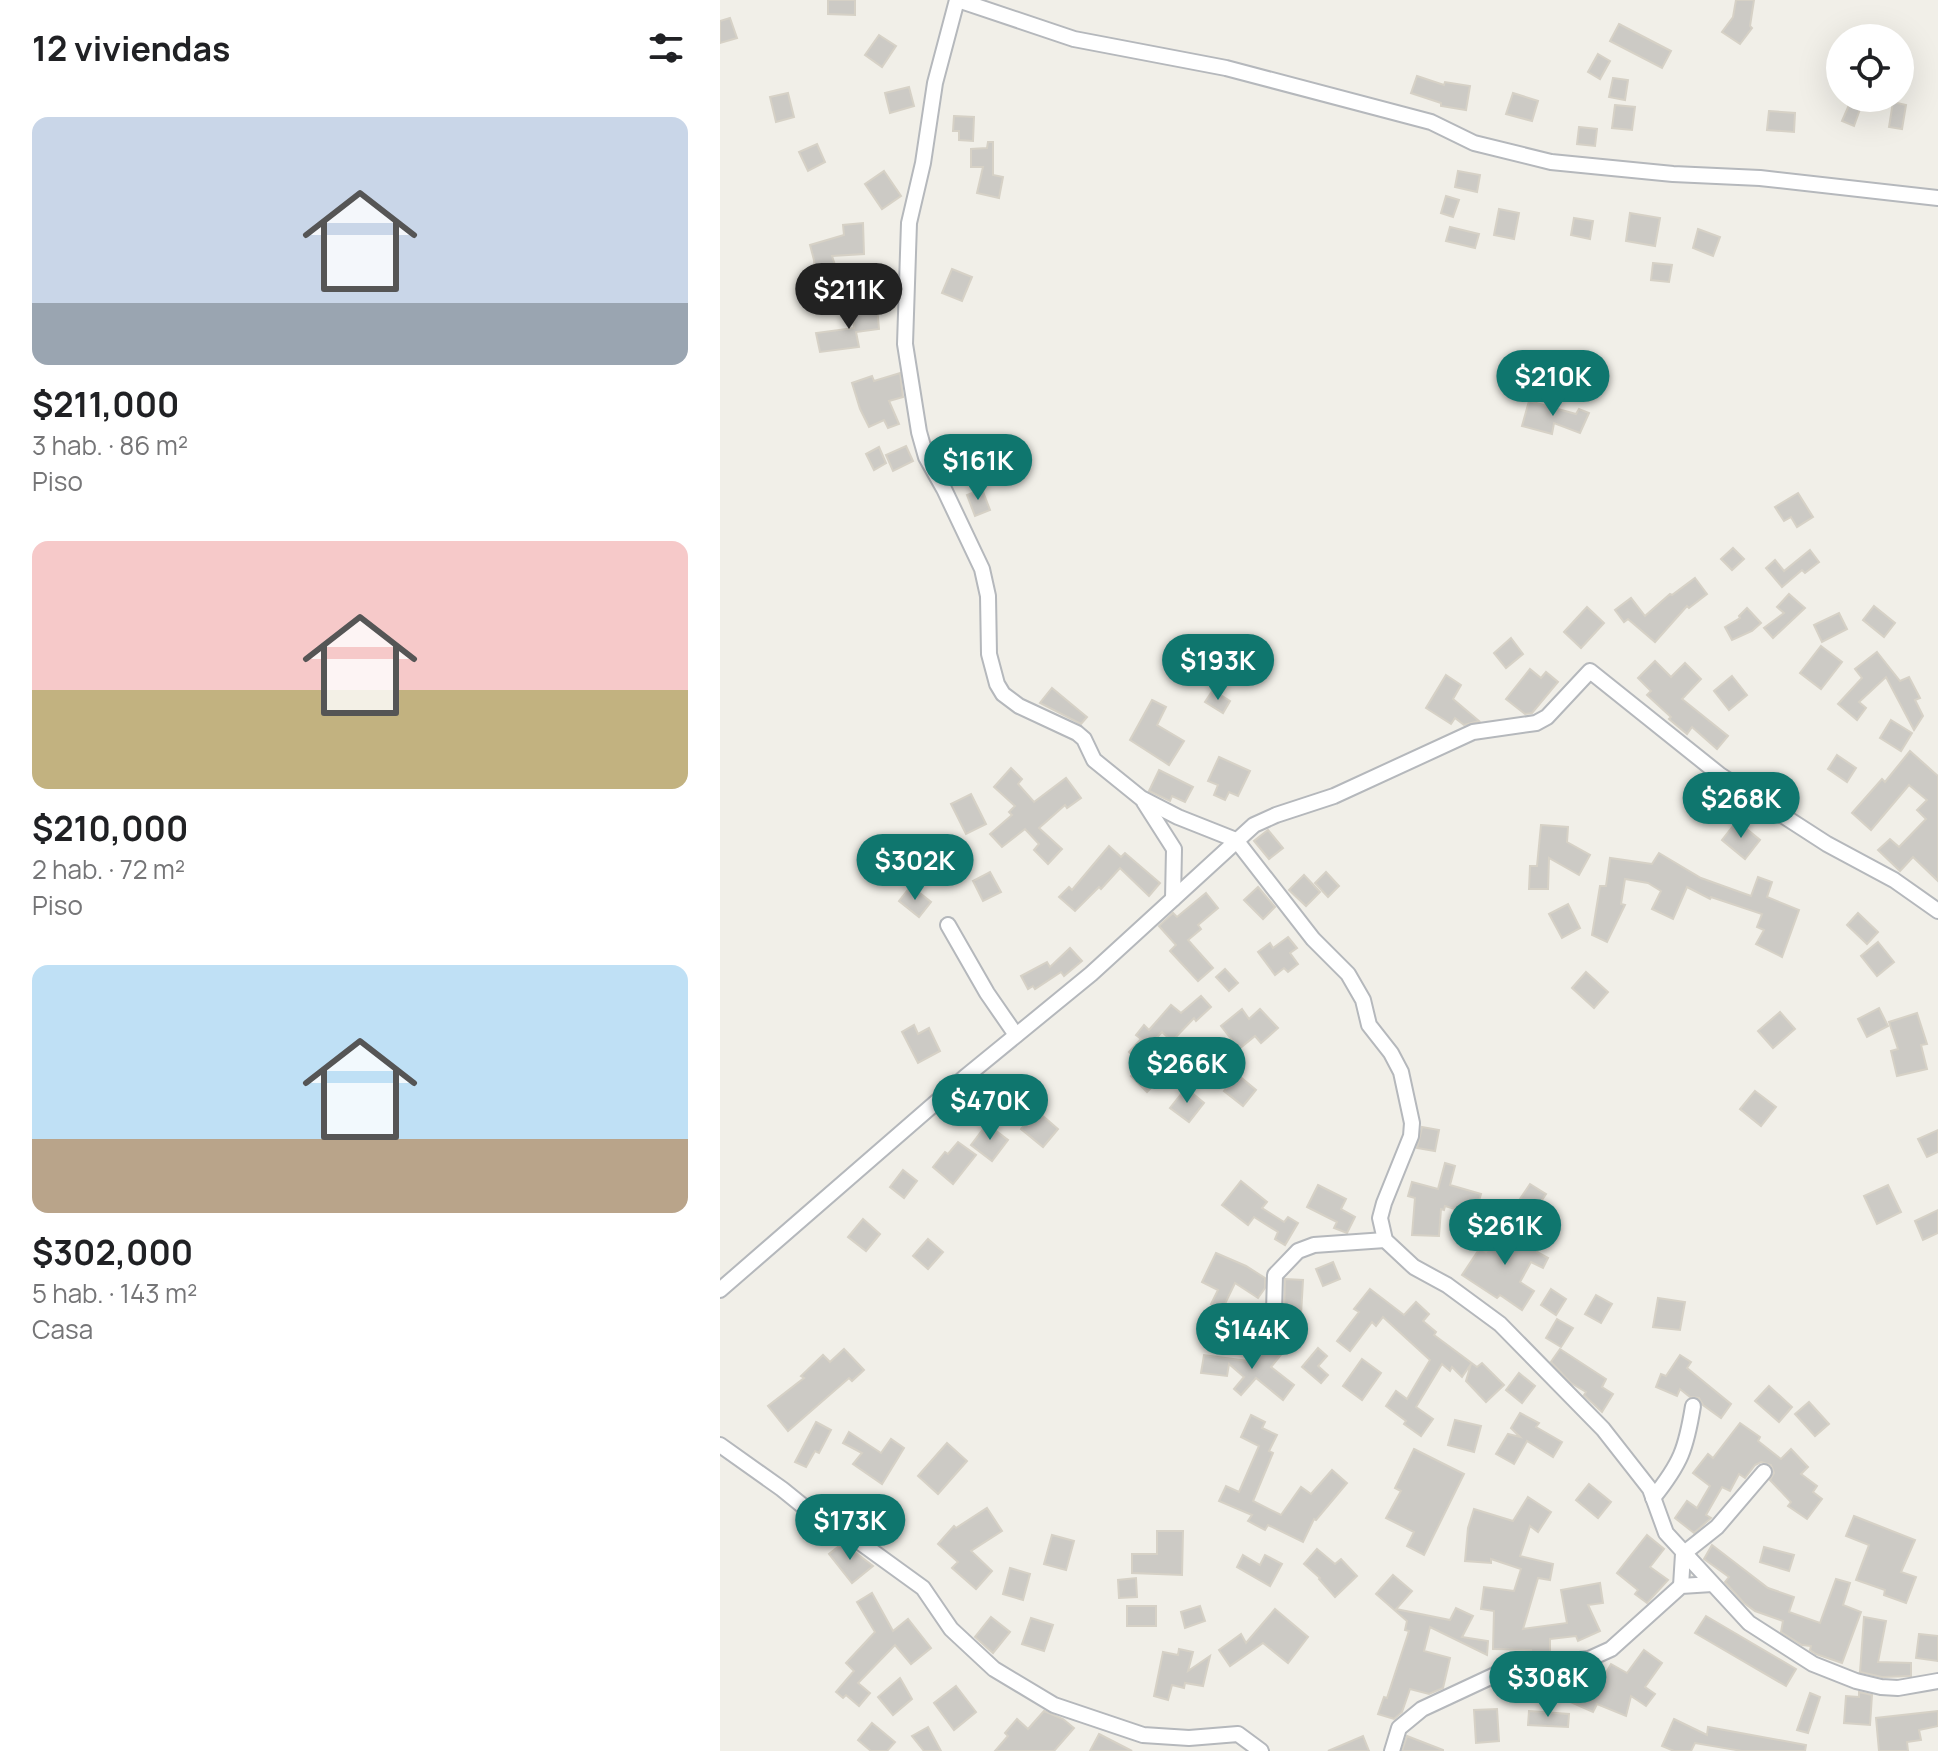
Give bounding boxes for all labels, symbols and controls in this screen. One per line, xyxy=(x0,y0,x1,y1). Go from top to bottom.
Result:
map controls xyxy=(1826,24,1914,112)
button: locate xyxy=(1826,24,1914,112)
text: 12 viviendas xyxy=(32,25,231,71)
icon: filters xyxy=(644,26,688,70)
icon: home xyxy=(288,169,432,313)
pin: $211K xyxy=(793,263,905,331)
text: $211K xyxy=(813,271,885,307)
pin: $210K xyxy=(1497,350,1609,418)
text: $210K xyxy=(1514,358,1592,394)
text: $211,000 xyxy=(32,381,179,427)
text: 3 hab. · 86 m² xyxy=(32,427,188,463)
pin: $161K xyxy=(922,434,1034,502)
text: $161K xyxy=(942,442,1014,478)
text: Piso xyxy=(32,463,83,499)
icon: home xyxy=(288,593,432,737)
pin: $193K xyxy=(1162,634,1274,702)
text: $193K xyxy=(1180,642,1256,678)
pin: $268K xyxy=(1685,772,1797,840)
text: $268K xyxy=(1701,780,1781,816)
text: $210,000 xyxy=(32,805,188,851)
pin: $302K xyxy=(859,834,971,902)
text: $302K xyxy=(875,842,955,878)
text: 2 hab. · 72 m² xyxy=(32,851,185,887)
text: Piso xyxy=(32,887,83,923)
icon: home xyxy=(288,1017,432,1161)
pin: $266K xyxy=(1131,1037,1243,1105)
text: $266K xyxy=(1147,1045,1227,1081)
pin: $470K xyxy=(934,1074,1046,1142)
text: $470K xyxy=(950,1082,1030,1118)
pin: $261K xyxy=(1449,1199,1561,1267)
text: $261K xyxy=(1467,1207,1543,1243)
text: $302,000 xyxy=(32,1229,193,1275)
text: 5 hab. · 143 m² xyxy=(32,1275,197,1311)
pin: $144K xyxy=(1196,1303,1308,1371)
text: Casa xyxy=(32,1311,93,1347)
text: $144K xyxy=(1214,1311,1290,1347)
pin: $173K xyxy=(794,1494,906,1562)
text: $173K xyxy=(813,1502,887,1538)
pin: $308K xyxy=(1492,1651,1604,1719)
text: $308K xyxy=(1507,1659,1589,1695)

